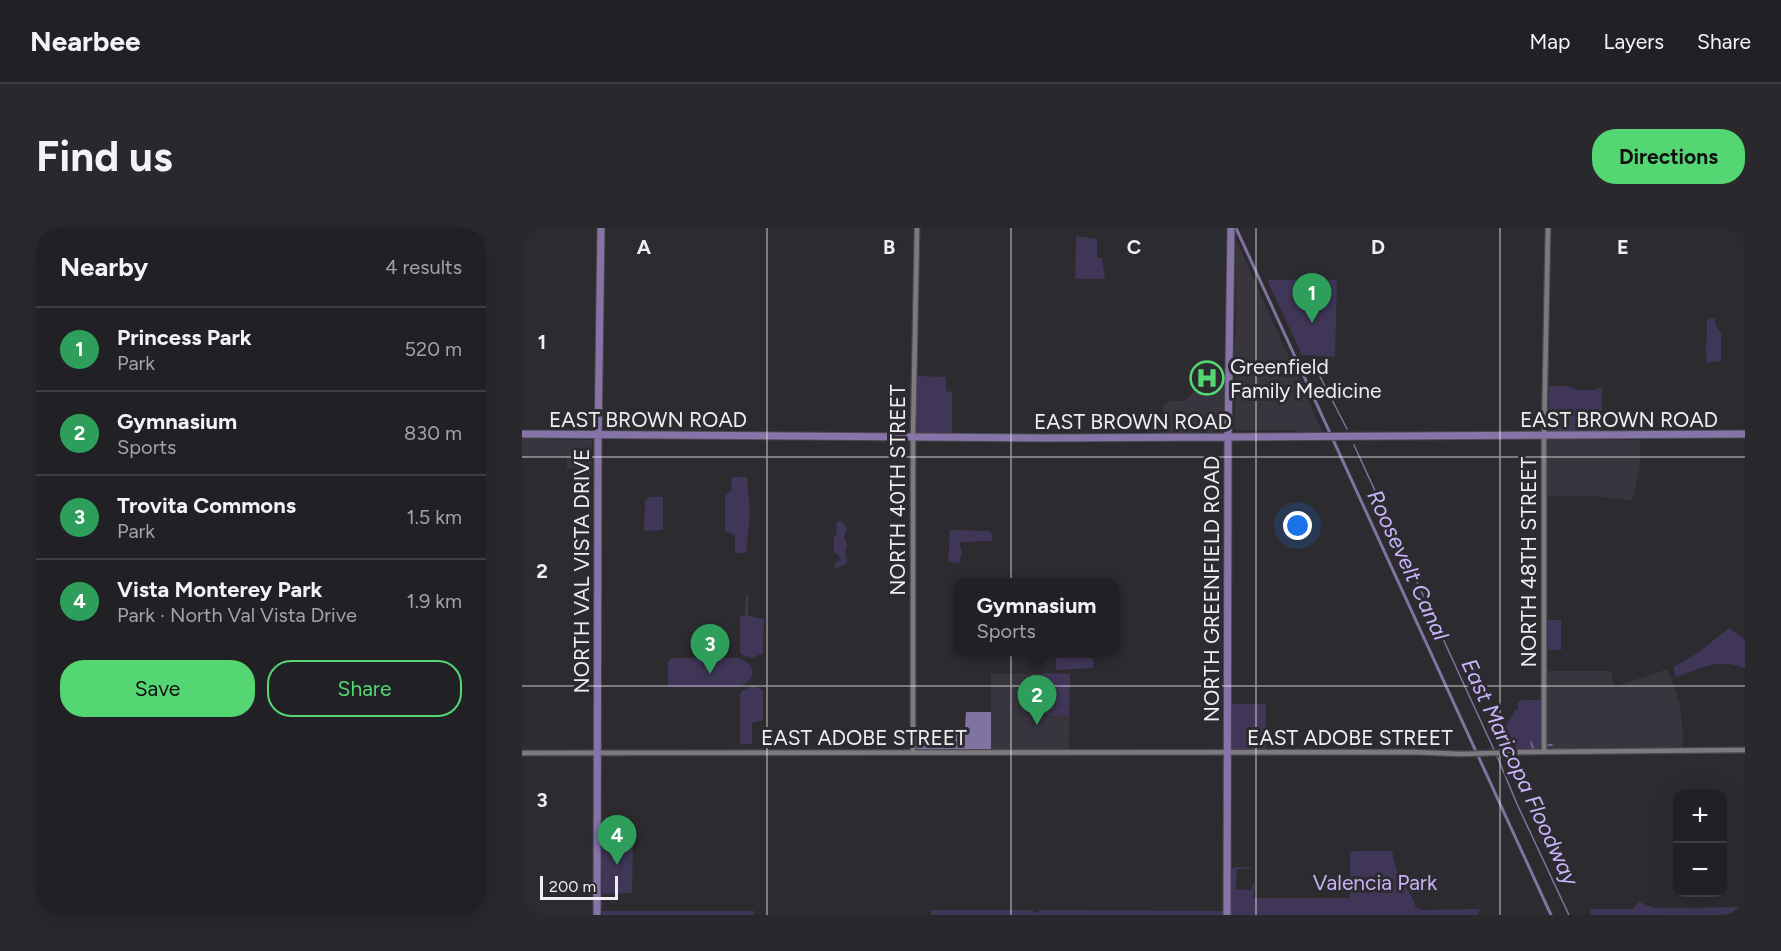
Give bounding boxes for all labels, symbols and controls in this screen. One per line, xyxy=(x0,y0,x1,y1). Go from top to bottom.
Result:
text: Nearbee xyxy=(30,24,140,58)
text: Map xyxy=(1530,29,1570,54)
text: Layers xyxy=(1603,29,1664,54)
text: Share xyxy=(1697,29,1751,54)
button: Directions xyxy=(1592,129,1745,184)
text: Find us xyxy=(36,131,173,182)
text: A xyxy=(637,235,652,259)
text: B xyxy=(883,235,895,259)
text: C xyxy=(1127,235,1141,259)
text: D xyxy=(1371,235,1385,259)
text: E xyxy=(1617,235,1629,259)
text: Nearby xyxy=(60,251,148,283)
text: 4 results xyxy=(385,255,462,279)
pin: 1 xyxy=(1292,274,1332,323)
text: Princess Park xyxy=(117,324,252,351)
text: 1 xyxy=(538,330,546,354)
text: 1 xyxy=(75,337,84,361)
text: 520 m xyxy=(405,337,462,361)
text: Park xyxy=(117,351,155,375)
place label: Greenfield Family Medicine xyxy=(1230,354,1381,403)
hospital icon: Greenfield Family Medicine xyxy=(1189,360,1225,396)
street label: NORTH 40TH STREET xyxy=(885,384,910,596)
street label: EAST BROWN ROAD xyxy=(549,407,747,432)
street label: EAST BROWN ROAD xyxy=(1520,407,1718,432)
text: Gymnasium xyxy=(117,408,237,435)
street label: EAST BROWN ROAD xyxy=(1034,409,1232,434)
text: 2 xyxy=(74,421,85,445)
text: 830 m xyxy=(404,421,462,445)
text: Sports xyxy=(117,435,176,459)
street label: NORTH VAL VISTA DRIVE xyxy=(569,448,594,694)
street label: NORTH GREENFIELD ROAD xyxy=(1199,456,1224,722)
street label: NORTH 48TH STREET xyxy=(1516,456,1541,667)
water label: Roosevelt Canal xyxy=(1361,486,1455,645)
text: Trovita Commons xyxy=(117,492,296,519)
text: 3 xyxy=(74,505,85,529)
text: 1.5 km xyxy=(406,505,462,529)
your location xyxy=(1283,511,1312,540)
text: Park xyxy=(117,519,155,543)
text: 2 xyxy=(536,559,548,583)
text: Vista Monterey Park xyxy=(117,576,322,603)
popup xyxy=(954,578,1119,656)
text: 4 xyxy=(73,589,86,613)
text: 1.9 km xyxy=(407,589,462,613)
text: Gymnasium xyxy=(976,592,1097,619)
text: Park · North Val Vista Drive xyxy=(117,603,357,627)
text: Sports xyxy=(976,619,1036,643)
pin: 3 xyxy=(690,624,729,674)
water label: East Maricopa Floodway xyxy=(1456,654,1585,891)
button: Save xyxy=(60,660,255,717)
button: Share xyxy=(267,660,462,717)
pin: 2 xyxy=(1018,676,1056,725)
street label: EAST ADOBE STREET xyxy=(761,725,967,750)
street label: EAST ADOBE STREET xyxy=(1247,725,1453,750)
text: 3 xyxy=(536,788,548,812)
map controls xyxy=(1673,789,1727,897)
button: + xyxy=(1673,789,1727,843)
pin: 4 xyxy=(598,816,637,865)
button: − xyxy=(1673,843,1727,897)
park label: Valencia Park xyxy=(1313,870,1438,895)
scale bar xyxy=(540,873,618,900)
text: 200 m xyxy=(549,877,596,896)

